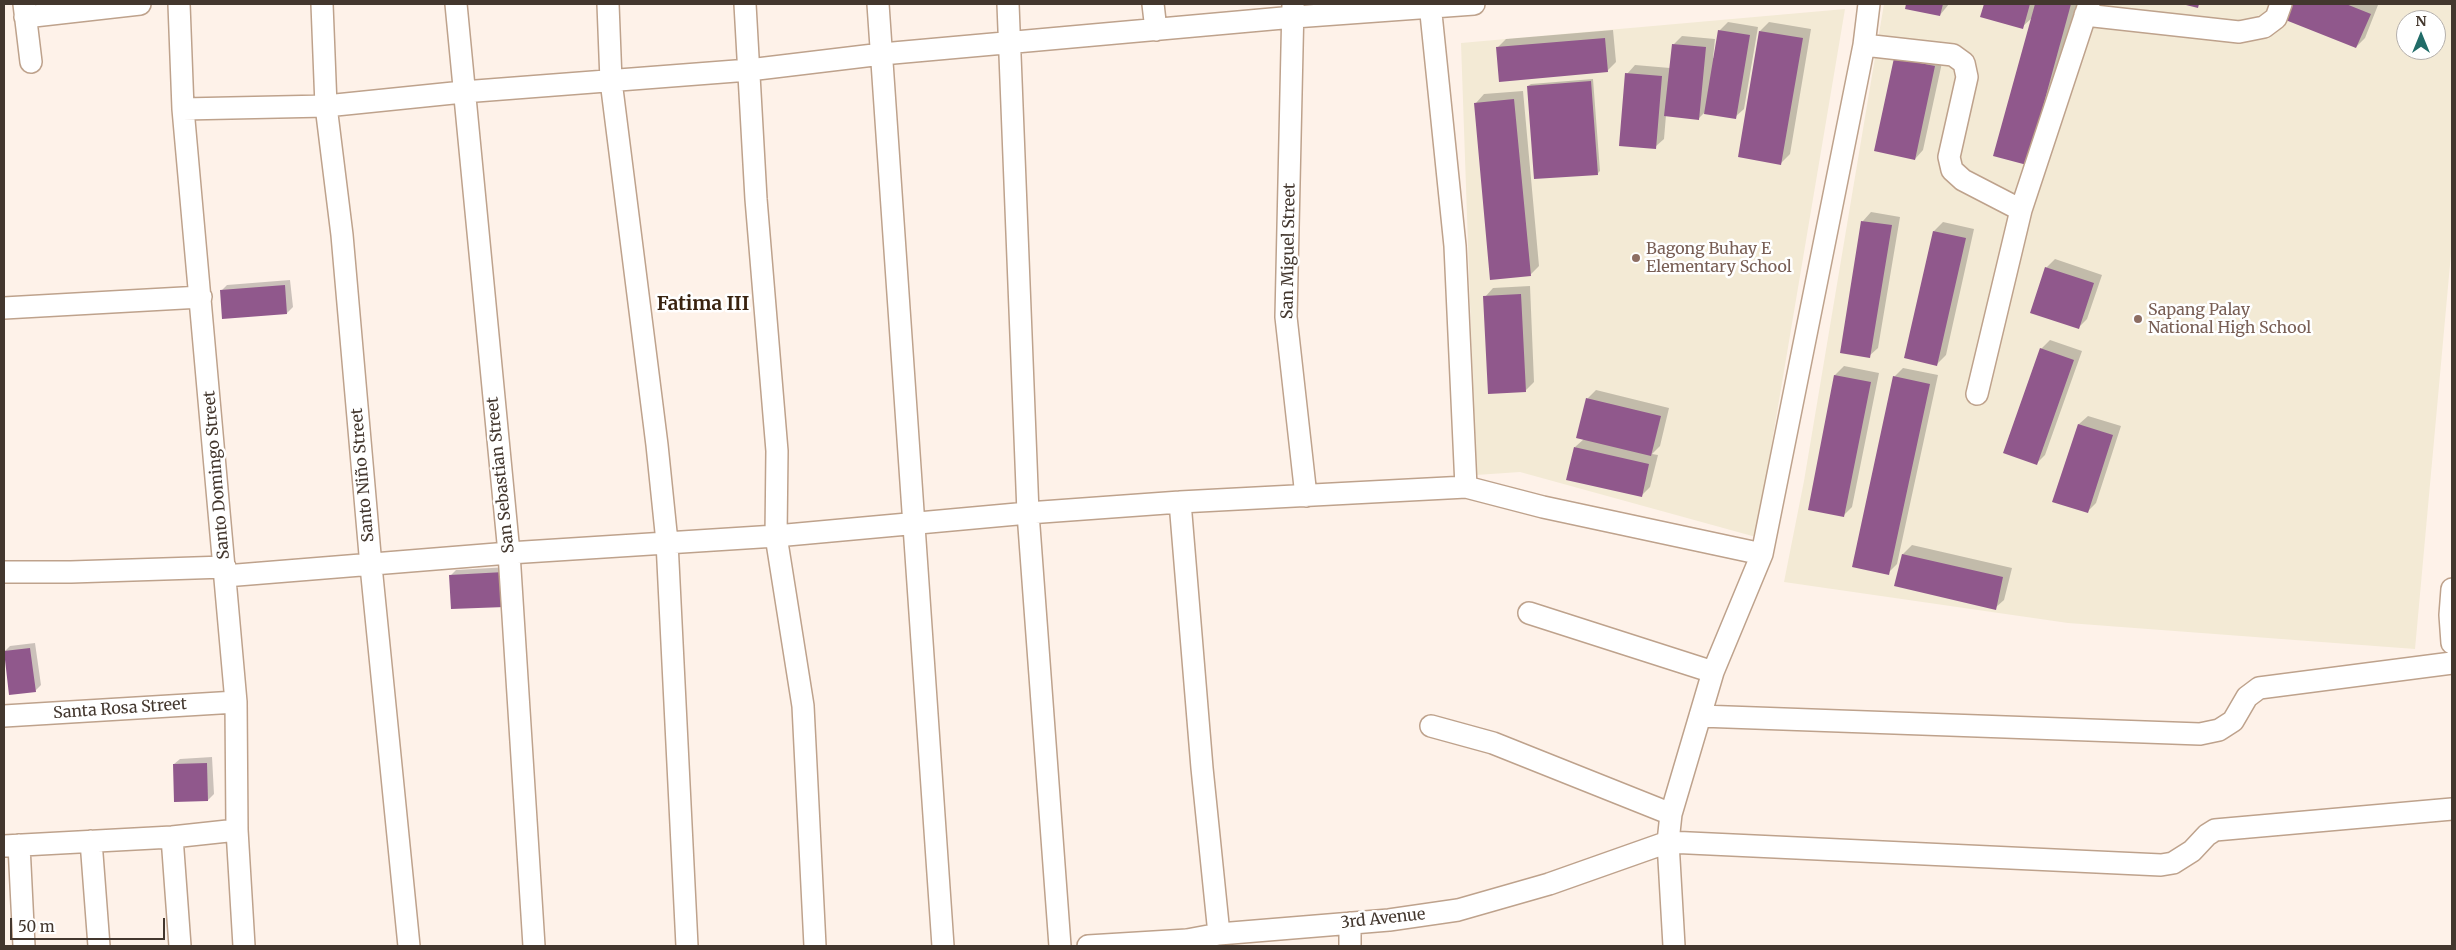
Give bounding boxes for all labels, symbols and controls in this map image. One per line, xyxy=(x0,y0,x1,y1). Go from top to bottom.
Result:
north arrow xyxy=(2396,10,2446,60)
text: N xyxy=(2415,12,2427,30)
street label: San Miguel Street xyxy=(1278,183,1300,319)
place label: Bagong Buhay E Elementary School xyxy=(1646,239,1792,277)
marker: Bagong Buhay E Elementary School xyxy=(1630,252,1642,264)
district label: Fatima III xyxy=(657,294,749,316)
place label: Sapang Palay National High School xyxy=(2148,300,2311,338)
marker: Sapang Palay National High School xyxy=(2132,313,2144,325)
street label: Santo Domingo Street xyxy=(200,390,234,560)
street label: San Sebastian Street xyxy=(483,396,519,554)
street label: Santo Niño Street xyxy=(348,407,378,543)
street label: Santa Rosa Street xyxy=(52,695,188,723)
street label: 3rd Avenue xyxy=(1340,905,1426,933)
scale bar xyxy=(12,908,168,940)
text: 50 m xyxy=(18,917,55,936)

